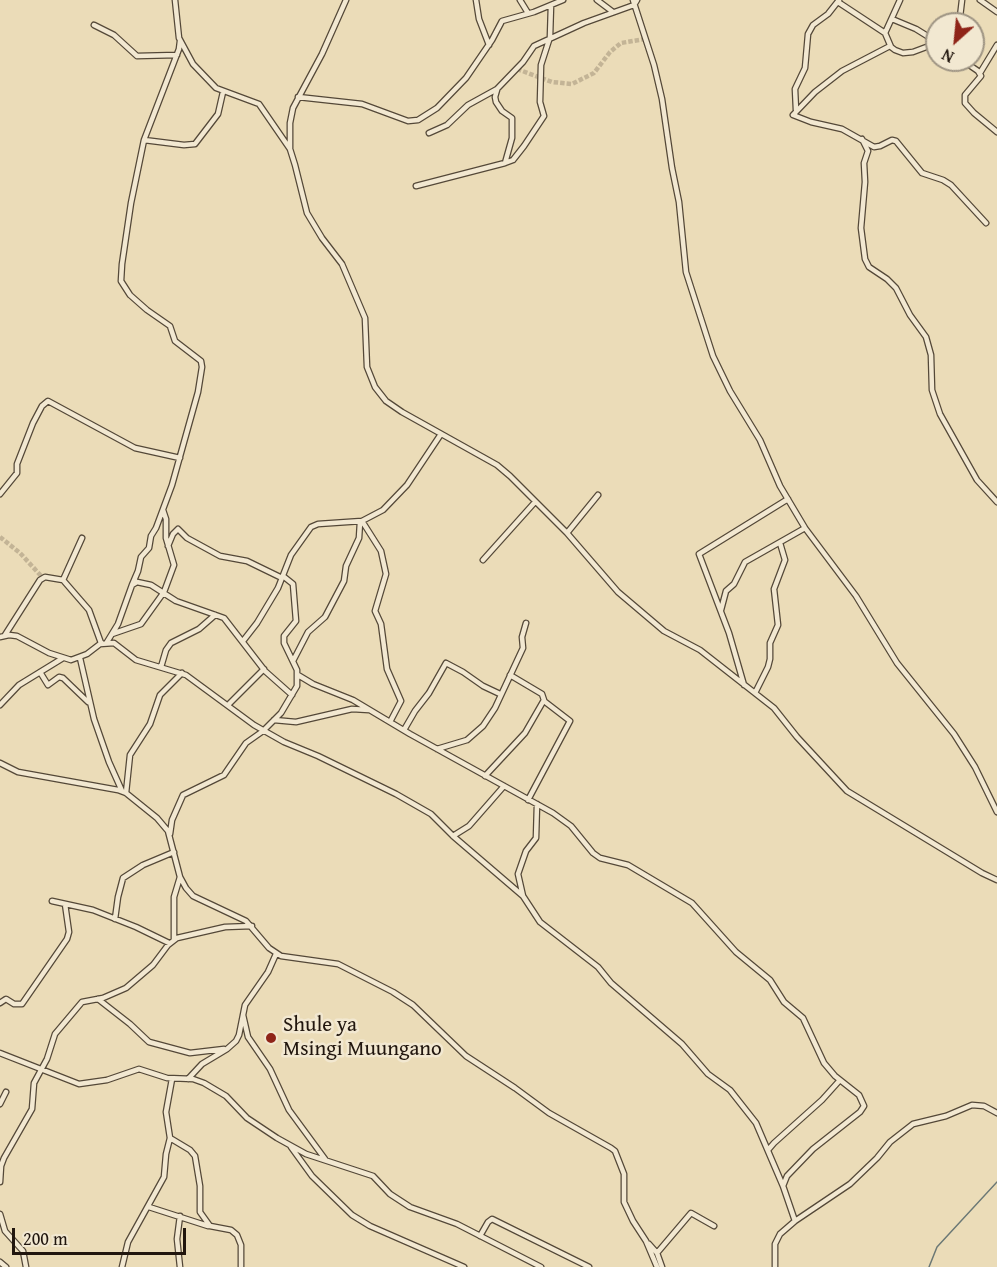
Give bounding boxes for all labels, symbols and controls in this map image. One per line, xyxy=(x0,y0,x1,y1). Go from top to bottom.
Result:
north arrow xyxy=(925,12,985,72)
text: N xyxy=(938,43,958,69)
place label: Shule ya Msingi Muungano xyxy=(283,1013,442,1063)
marker: Shule ya Msingi Muungano xyxy=(264,1031,278,1045)
scale bar xyxy=(15,1216,189,1254)
text: 200 m xyxy=(23,1225,68,1252)

